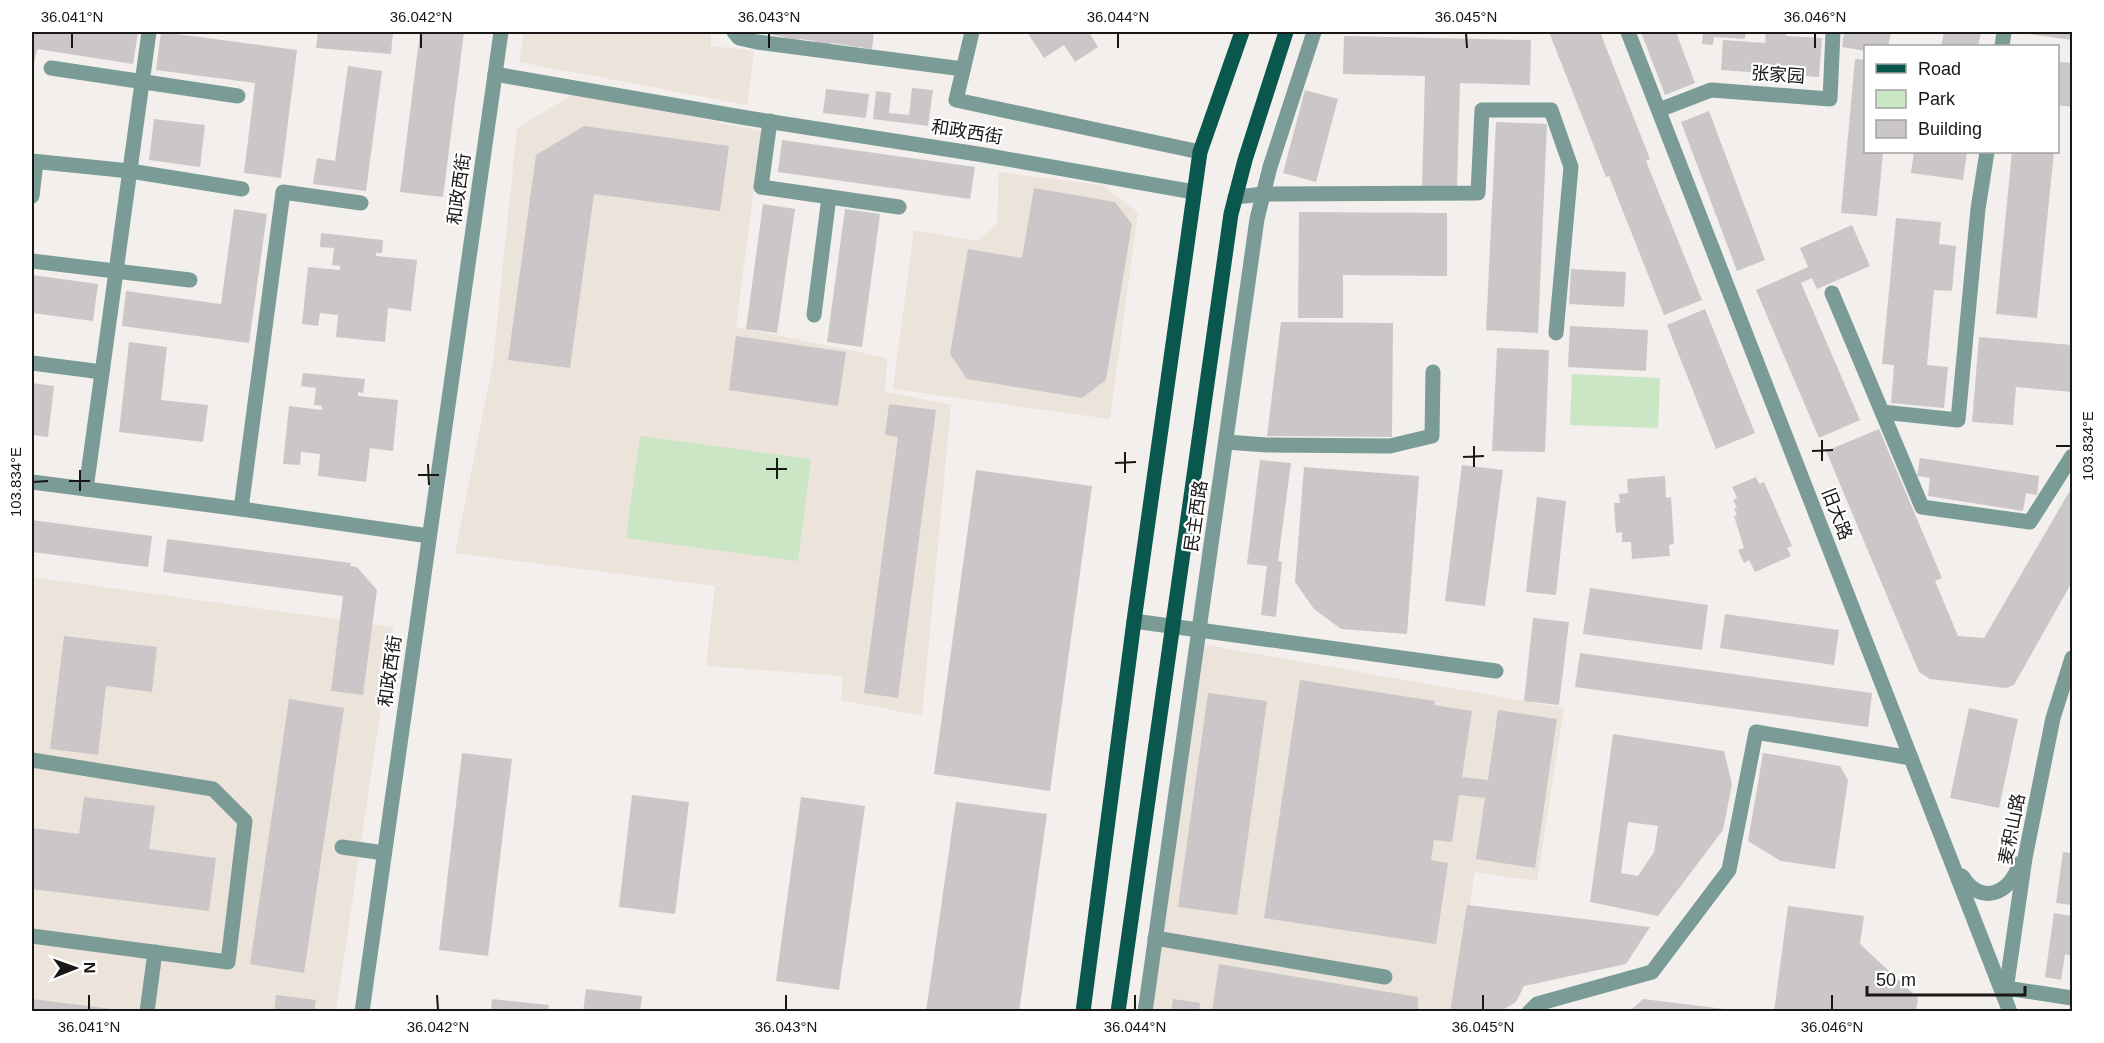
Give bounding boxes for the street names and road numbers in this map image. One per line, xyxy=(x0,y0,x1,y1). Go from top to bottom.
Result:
street label: 张家园 xyxy=(1750,63,1806,87)
street label: 和政西街 xyxy=(930,116,1004,148)
street label: 和政西街 xyxy=(444,152,474,226)
street label: 民主西路 xyxy=(1181,479,1211,553)
street label: 旧大路 xyxy=(1818,485,1856,543)
street label: 和政西街 xyxy=(375,634,405,708)
street label: 麦积山路 xyxy=(1995,792,2029,866)

